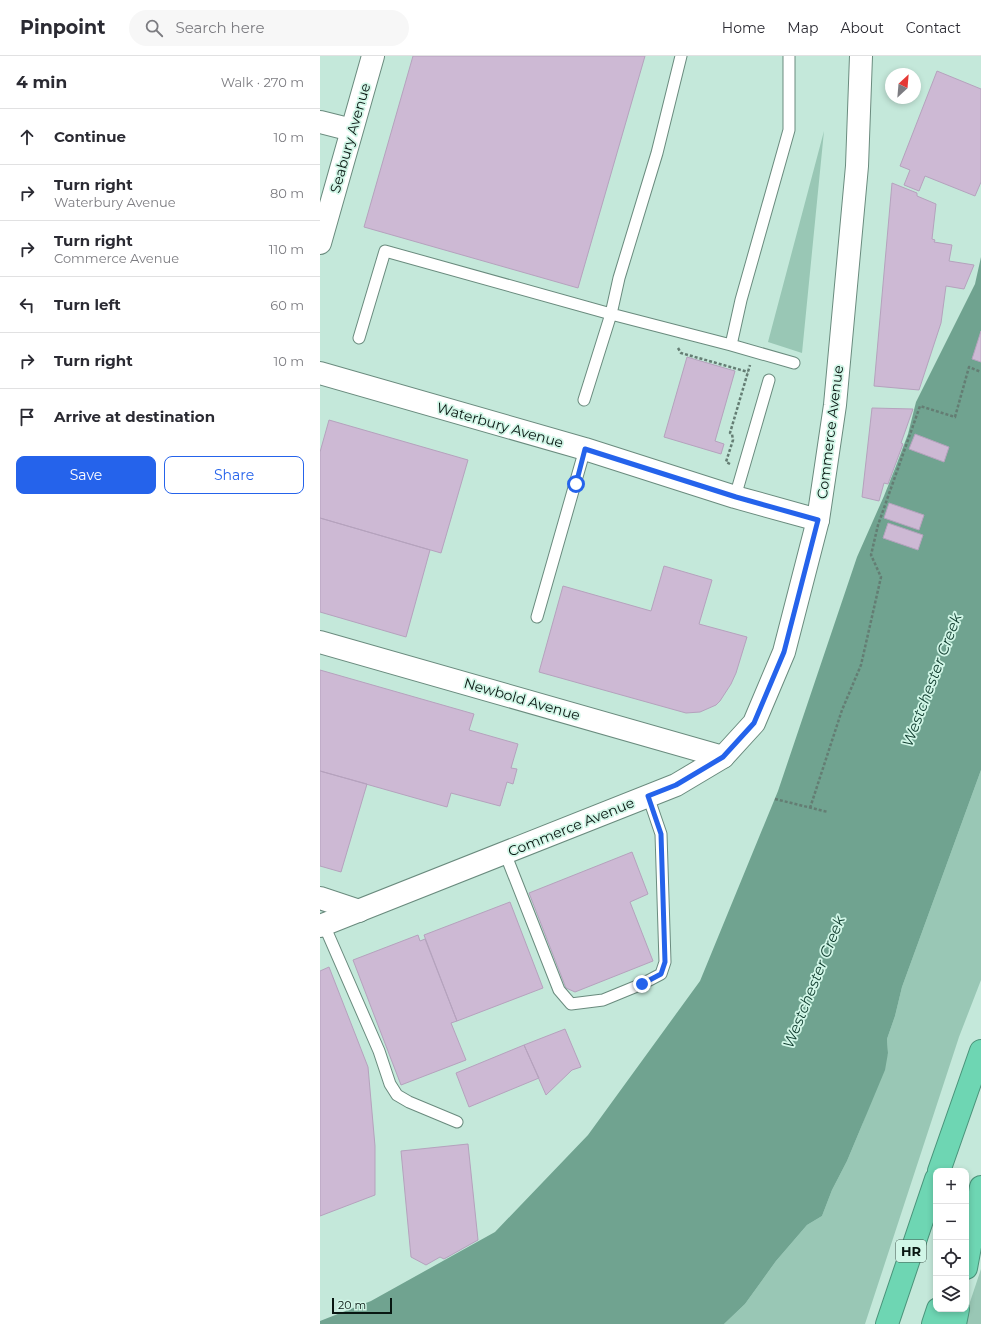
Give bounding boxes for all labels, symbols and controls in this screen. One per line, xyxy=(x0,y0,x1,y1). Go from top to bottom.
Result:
search box xyxy=(129,10,409,46)
text: Pinpoint xyxy=(20,16,105,39)
icon: search xyxy=(143,17,165,39)
text: Search here xyxy=(175,18,265,37)
text: Home xyxy=(722,19,765,37)
text: Map xyxy=(787,19,818,37)
text: About xyxy=(840,19,884,37)
text: Contact xyxy=(906,19,961,37)
north arrow xyxy=(885,68,921,104)
text: 4 min xyxy=(16,72,67,92)
text: Walk · 270 m xyxy=(221,74,304,90)
street label: Seabury Avenue xyxy=(326,81,374,195)
icon: ahead xyxy=(16,126,38,148)
text: Continue xyxy=(54,127,126,146)
text: 10 m xyxy=(274,129,304,145)
text: Turn right xyxy=(54,175,133,194)
icon: right xyxy=(16,182,38,204)
text: 80 m xyxy=(270,185,304,201)
text: Waterbury Avenue xyxy=(54,194,176,210)
text: Turn right xyxy=(54,231,133,250)
icon: right xyxy=(16,238,38,260)
text: 110 m xyxy=(269,241,304,257)
text: Commerce Avenue xyxy=(54,250,179,266)
icon: left xyxy=(16,294,38,316)
text: Turn left xyxy=(54,295,121,314)
text: 60 m xyxy=(270,297,304,313)
icon: right xyxy=(16,350,38,372)
text: Turn right xyxy=(54,351,133,370)
text: 10 m xyxy=(274,353,304,369)
street label: Commerce Avenue xyxy=(813,364,847,500)
street label: Waterbury Avenue xyxy=(435,398,565,452)
icon: arrive xyxy=(16,406,38,428)
text: Arrive at destination xyxy=(54,407,215,426)
button: Save xyxy=(16,456,156,494)
button: Share xyxy=(164,456,304,494)
route start xyxy=(567,475,585,493)
water label: Westchester Creek xyxy=(897,610,966,749)
street label: Newbold Avenue xyxy=(462,674,582,724)
street label: Commerce Avenue xyxy=(505,793,637,861)
water label: Westchester Creek xyxy=(778,912,849,1051)
route end xyxy=(633,975,651,993)
map controls xyxy=(933,1168,969,1312)
button: + xyxy=(933,1168,969,1204)
button: − xyxy=(933,1204,969,1240)
road number: HR xyxy=(896,1240,926,1262)
button: locate xyxy=(933,1240,969,1276)
button: layers xyxy=(933,1276,969,1312)
scale bar xyxy=(332,1296,392,1315)
text: 20 m xyxy=(338,1298,366,1312)

